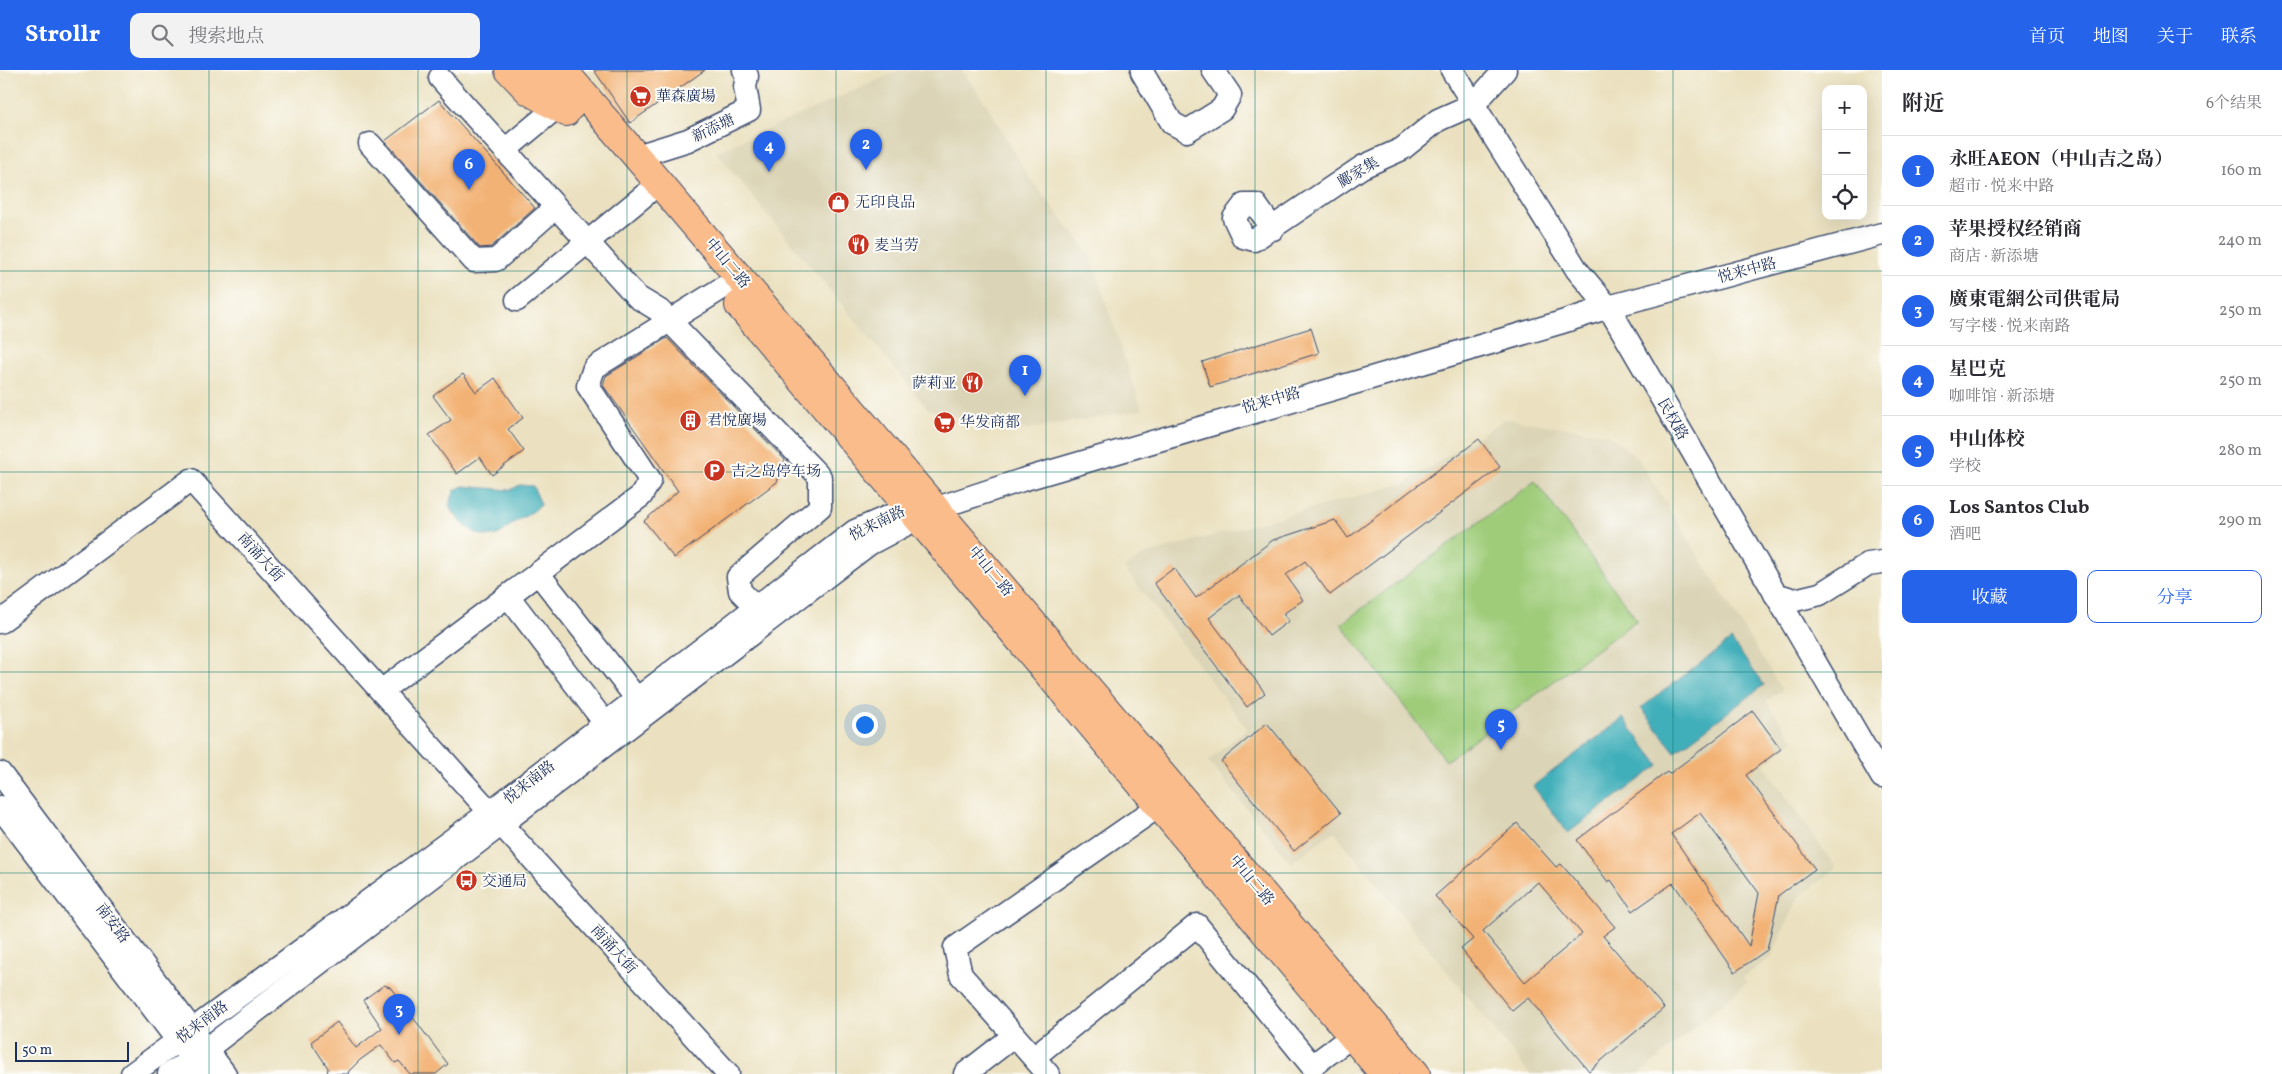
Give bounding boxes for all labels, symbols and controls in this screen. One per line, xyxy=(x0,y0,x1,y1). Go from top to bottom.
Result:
search box xyxy=(130,13,480,58)
text: Strollr xyxy=(25,18,100,52)
icon: search xyxy=(148,21,176,49)
text: 搜索地点 xyxy=(188,24,264,50)
text: 首页 xyxy=(2029,25,2065,50)
text: 地图 xyxy=(2093,25,2129,50)
text: 关于 xyxy=(2157,25,2193,50)
text: 联系 xyxy=(2221,25,2257,50)
supermarket icon: 華森廣場 xyxy=(628,84,652,108)
map controls xyxy=(1822,85,1867,220)
button: + xyxy=(1822,85,1867,130)
place label: 華森廣場 xyxy=(656,87,716,108)
text: 附近 xyxy=(1902,90,1944,119)
text: 6个结果 xyxy=(2206,93,2262,115)
street label: 新添塘 xyxy=(689,110,738,148)
pin: 2 xyxy=(850,129,882,170)
button: − xyxy=(1822,130,1867,175)
pin: 4 xyxy=(753,131,785,172)
text: 永旺AEON（中山吉之岛） xyxy=(1949,147,2173,173)
pin: 6 xyxy=(453,149,485,190)
street label: 鄺家集 xyxy=(1334,153,1383,194)
text: 1 xyxy=(1915,160,1921,182)
text: 160 m xyxy=(2221,160,2262,182)
button: locate xyxy=(1822,175,1867,220)
text: 超市 · 悦来中路 xyxy=(1949,176,2055,198)
shop icon: 无印良品 xyxy=(827,190,851,214)
place label: 无印良品 xyxy=(855,193,915,214)
text: 苹果授权经销商 xyxy=(1949,217,2082,243)
text: 2 xyxy=(1914,230,1922,252)
text: 240 m xyxy=(2218,230,2262,252)
restaurant icon: 麦当劳 xyxy=(846,233,870,257)
street label: 中山二路 xyxy=(700,234,754,294)
place label: 麦当劳 xyxy=(874,236,919,257)
text: 商店 · 新添塘 xyxy=(1949,246,2039,268)
street label: 悦来中路 xyxy=(1716,254,1779,289)
text: 廣東電網公司供電局 xyxy=(1949,287,2120,313)
text: 3 xyxy=(1914,300,1922,322)
text: 250 m xyxy=(2219,300,2262,322)
text: 写字楼 · 悦来南路 xyxy=(1949,316,2071,338)
pin: 1 xyxy=(1009,355,1041,396)
text: 星巴克 xyxy=(1949,357,2006,383)
text: 4 xyxy=(1913,370,1923,392)
text: 250 m xyxy=(2219,370,2262,392)
restaurant icon: 萨莉亚 xyxy=(961,371,985,395)
place label: 萨莉亚 xyxy=(912,374,957,395)
street label: 悦来中路 xyxy=(1240,383,1303,420)
text: 咖啡馆 · 新添塘 xyxy=(1949,386,2055,408)
street label: 民权路 xyxy=(1651,395,1692,444)
building icon: 君悅廣場 xyxy=(679,408,703,432)
supermarket icon: 华发商都 xyxy=(932,410,956,434)
place label: 君悅廣場 xyxy=(707,411,767,432)
place label: 华发商都 xyxy=(960,413,1020,434)
text: 中山体校 xyxy=(1949,427,2025,453)
text: 5 xyxy=(1914,440,1922,462)
text: 280 m xyxy=(2218,440,2262,462)
text: 学校 xyxy=(1949,456,1981,478)
parking icon: 吉之岛停车场 xyxy=(703,459,727,483)
place label: 吉之岛停车场 xyxy=(731,462,821,483)
text: Los Santos Club xyxy=(1949,495,2089,521)
street label: 悦来南路 xyxy=(846,502,909,547)
text: 6 xyxy=(1914,510,1922,532)
text: 290 m xyxy=(2218,510,2262,532)
text: 酒吧 xyxy=(1949,524,1981,546)
street label: 南涌大街 xyxy=(232,529,288,587)
street label: 中山二路 xyxy=(963,542,1017,602)
button: 收藏 xyxy=(1902,570,2077,623)
button: 分享 xyxy=(2087,570,2262,623)
pin: 5 xyxy=(1485,709,1517,750)
your location xyxy=(852,712,878,738)
street label: 悦来南路 xyxy=(500,756,560,810)
street label: 中山二路 xyxy=(1224,851,1278,911)
bus stop icon: 交通局 xyxy=(454,869,478,893)
place label: 交通局 xyxy=(482,872,527,893)
street label: 南安路 xyxy=(90,900,134,948)
street label: 南涌大街 xyxy=(585,921,641,979)
pin: 3 xyxy=(383,994,415,1035)
street label: 悦来南路 xyxy=(173,997,233,1050)
scale bar xyxy=(15,1039,129,1062)
text: 50 m xyxy=(22,1041,52,1060)

